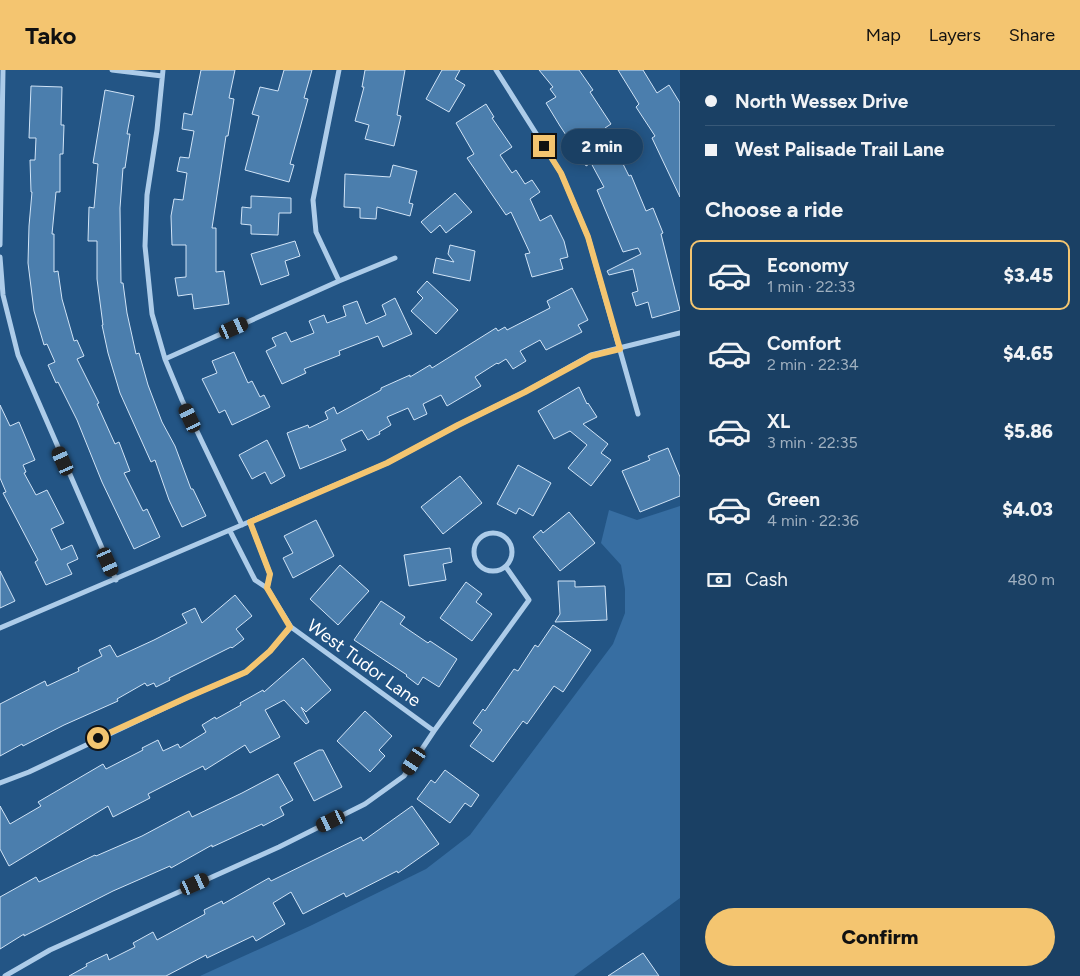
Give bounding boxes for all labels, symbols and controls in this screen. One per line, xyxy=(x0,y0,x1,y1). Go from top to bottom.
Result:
text: Tako xyxy=(25,21,76,50)
text: Map xyxy=(866,24,901,46)
text: Layers xyxy=(929,24,981,46)
text: Share xyxy=(1009,24,1055,46)
text: North Wessex Drive xyxy=(735,90,908,113)
callout: 2 min xyxy=(562,128,644,164)
route end xyxy=(533,135,555,157)
text: 2 min xyxy=(582,137,622,156)
text: West Palisade Trail Lane xyxy=(735,138,944,161)
text: Choose a ride xyxy=(705,196,843,223)
icon: car xyxy=(707,253,752,298)
text: Economy xyxy=(767,254,849,277)
text: $3.45 xyxy=(1004,264,1053,287)
text: 1 min · 22:33 xyxy=(767,277,855,296)
car xyxy=(217,315,250,341)
icon: car xyxy=(707,331,752,376)
text: Comfort xyxy=(767,332,842,355)
text: $4.65 xyxy=(1003,342,1053,365)
text: 2 min · 22:34 xyxy=(767,355,859,374)
car xyxy=(176,401,203,435)
icon: car xyxy=(707,409,752,454)
text: XL xyxy=(767,410,790,433)
text: $5.86 xyxy=(1004,420,1053,443)
text: 3 min · 22:35 xyxy=(767,433,858,452)
car xyxy=(50,444,75,478)
icon: car xyxy=(707,487,752,532)
text: Green xyxy=(767,488,820,511)
text: $4.03 xyxy=(1002,498,1053,521)
text: 4 min · 22:36 xyxy=(767,511,859,530)
car xyxy=(95,545,120,579)
icon: cash xyxy=(705,566,733,594)
text: Cash xyxy=(745,568,788,591)
text: 480 m xyxy=(1007,570,1055,589)
street label: West Tudor Lane xyxy=(303,614,425,712)
route start xyxy=(87,727,109,749)
car xyxy=(399,744,428,778)
car xyxy=(314,808,347,834)
car xyxy=(178,871,211,897)
button: Confirm xyxy=(705,908,1055,966)

